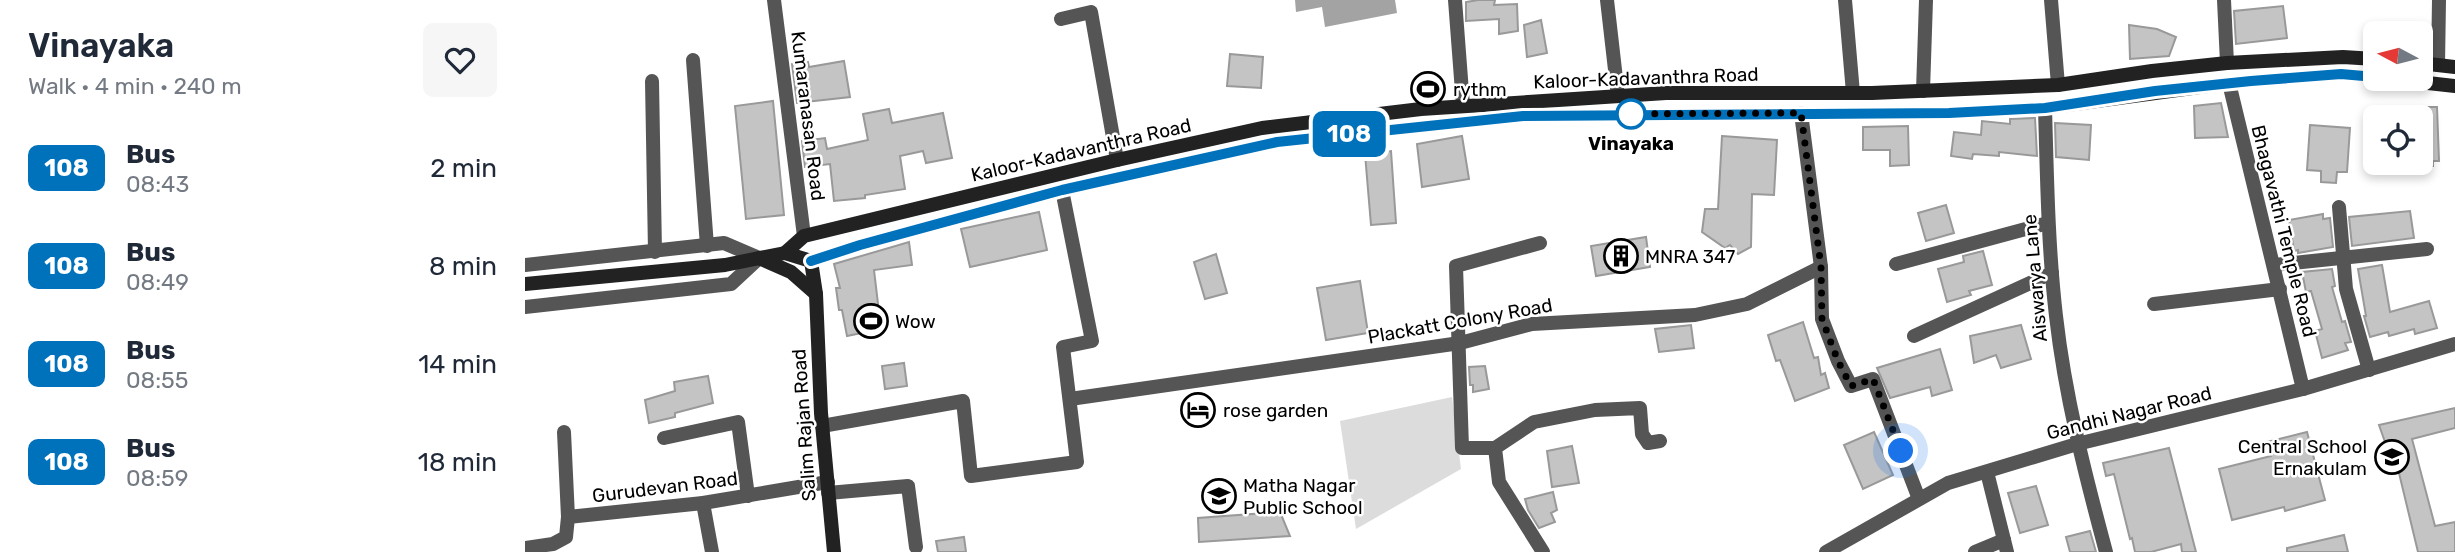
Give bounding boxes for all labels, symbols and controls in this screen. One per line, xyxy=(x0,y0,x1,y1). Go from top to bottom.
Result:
north arrow xyxy=(2363,21,2433,91)
map controls xyxy=(2363,21,2433,175)
button: heart xyxy=(423,23,497,97)
text: Vinayaka xyxy=(28,26,174,65)
street label: Kumaranasan Road xyxy=(786,30,830,202)
street label: Kaloor-Kadavanthra Road xyxy=(1533,63,1759,93)
sports icon: rythm xyxy=(1409,70,1447,108)
text: Walk · 4 min · 240 m xyxy=(28,72,242,100)
place label: rythm xyxy=(1453,78,1507,101)
marker: Vinayaka xyxy=(1616,99,1646,129)
button: locate xyxy=(2363,105,2433,175)
line badge: 108 xyxy=(1309,111,1389,157)
street label: Kaloor-Kadavanthra Road xyxy=(969,113,1193,187)
text: 108 xyxy=(1327,120,1371,148)
street label: Bhagavathi Temple Road xyxy=(2247,123,2321,339)
place label: Vinayaka xyxy=(1588,132,1674,155)
text: Bus xyxy=(126,139,175,170)
text: 2 min xyxy=(430,153,497,184)
text: 108 xyxy=(44,154,89,182)
text: 08:43 xyxy=(126,170,189,198)
street label: Aiswarya Lane xyxy=(2018,213,2052,343)
text: Bus xyxy=(126,237,175,268)
building icon: MNRA 347 xyxy=(1602,237,1640,275)
place label: MNRA 347 xyxy=(1645,245,1735,268)
text: 8 min xyxy=(429,251,497,282)
text: 108 xyxy=(44,252,89,280)
text: 08:49 xyxy=(126,268,189,296)
street label: Plackatt Colony Road xyxy=(1366,293,1554,349)
sports icon: Wow xyxy=(852,302,890,340)
place label: Wow xyxy=(895,310,936,333)
text: Bus xyxy=(126,335,175,366)
street label: Salim Rajan Road xyxy=(787,348,821,502)
text: 14 min xyxy=(418,349,497,380)
text: 108 xyxy=(44,350,89,378)
text: 08:55 xyxy=(126,366,188,394)
street label: Gandhi Nagar Road xyxy=(2044,381,2214,445)
hotel icon: rose garden xyxy=(1179,391,1217,429)
place label: rose garden xyxy=(1223,399,1328,422)
text: Bus xyxy=(126,433,175,464)
your location xyxy=(1883,433,1918,468)
place label: Central School Ernakulam xyxy=(2238,435,2367,480)
school or university icon: Central School Ernakulam xyxy=(2373,438,2411,476)
text: 18 min xyxy=(418,447,497,478)
text: 108 xyxy=(44,448,89,476)
text: 08:59 xyxy=(126,464,188,492)
street label: Gurudevan Road xyxy=(591,467,739,507)
place label: Matha Nagar Public School xyxy=(1243,474,1363,519)
school or university icon: Matha Nagar Public School xyxy=(1200,477,1238,515)

